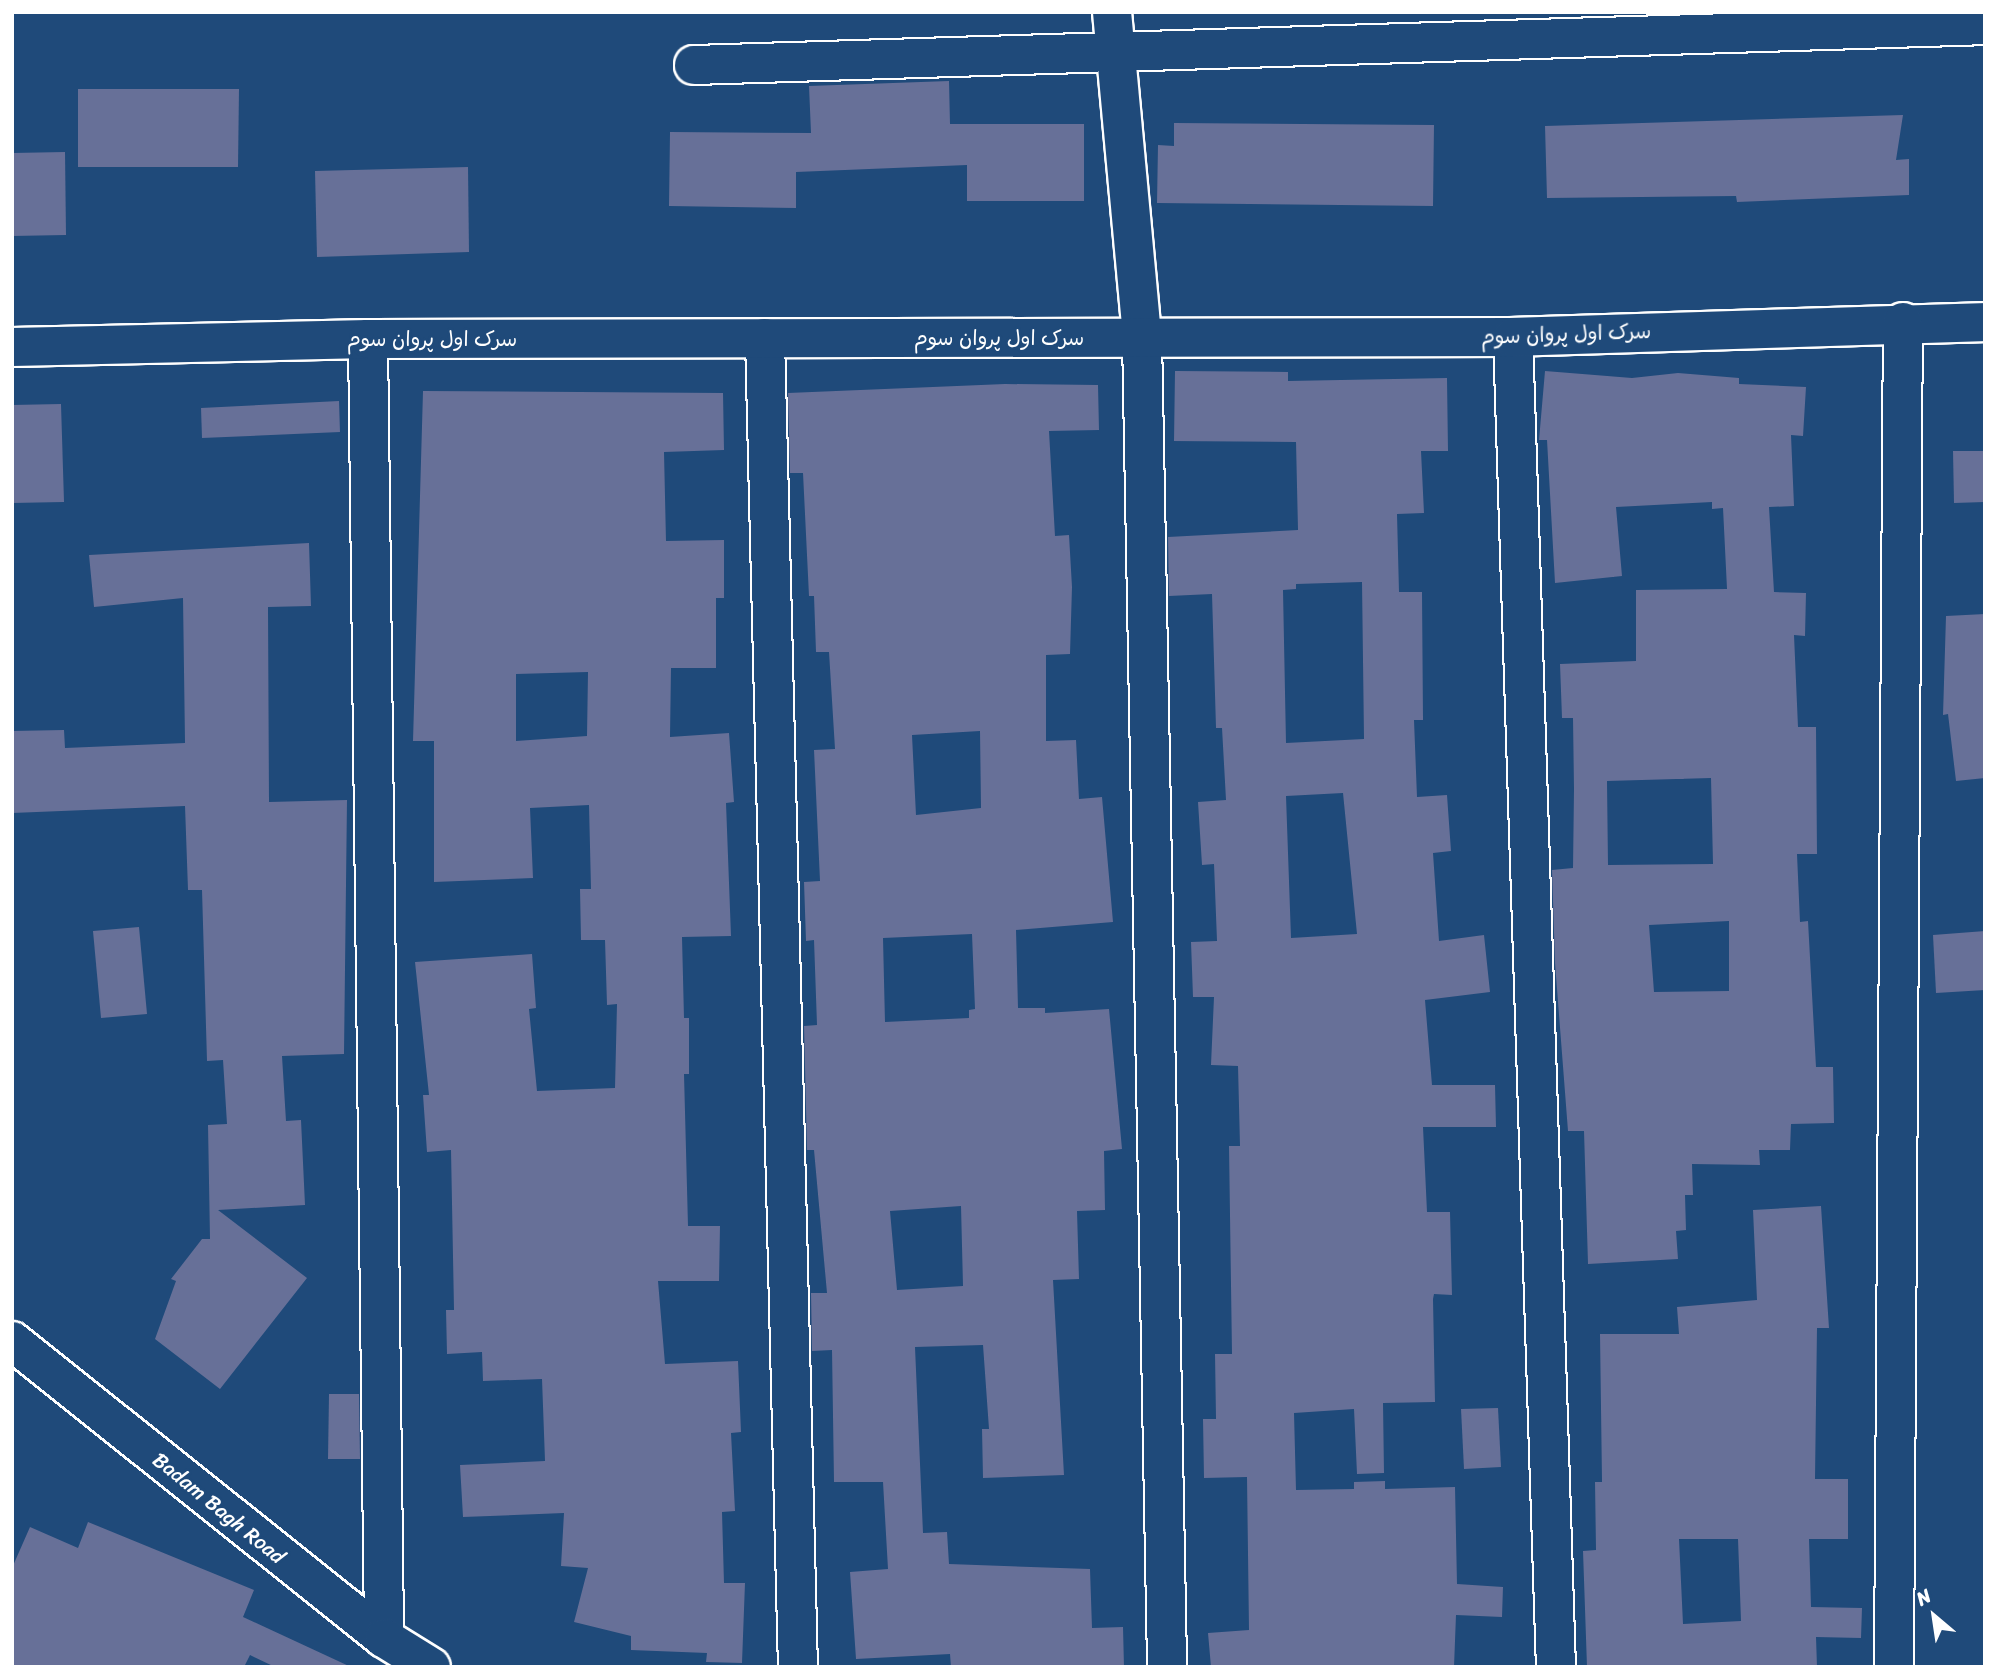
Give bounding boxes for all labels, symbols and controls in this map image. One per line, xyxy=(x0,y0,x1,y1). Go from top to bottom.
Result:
street label: سرک اول پروان سوم xyxy=(1480,318,1652,350)
street label: سرک اول پروان سوم xyxy=(914,325,1084,351)
street label: سرک اول پروان سوم xyxy=(347,326,517,352)
street label: Badam Bagh Road xyxy=(148,1447,290,1569)
text: N xyxy=(1910,1580,1937,1615)
north arrow xyxy=(1899,1581,1969,1651)

